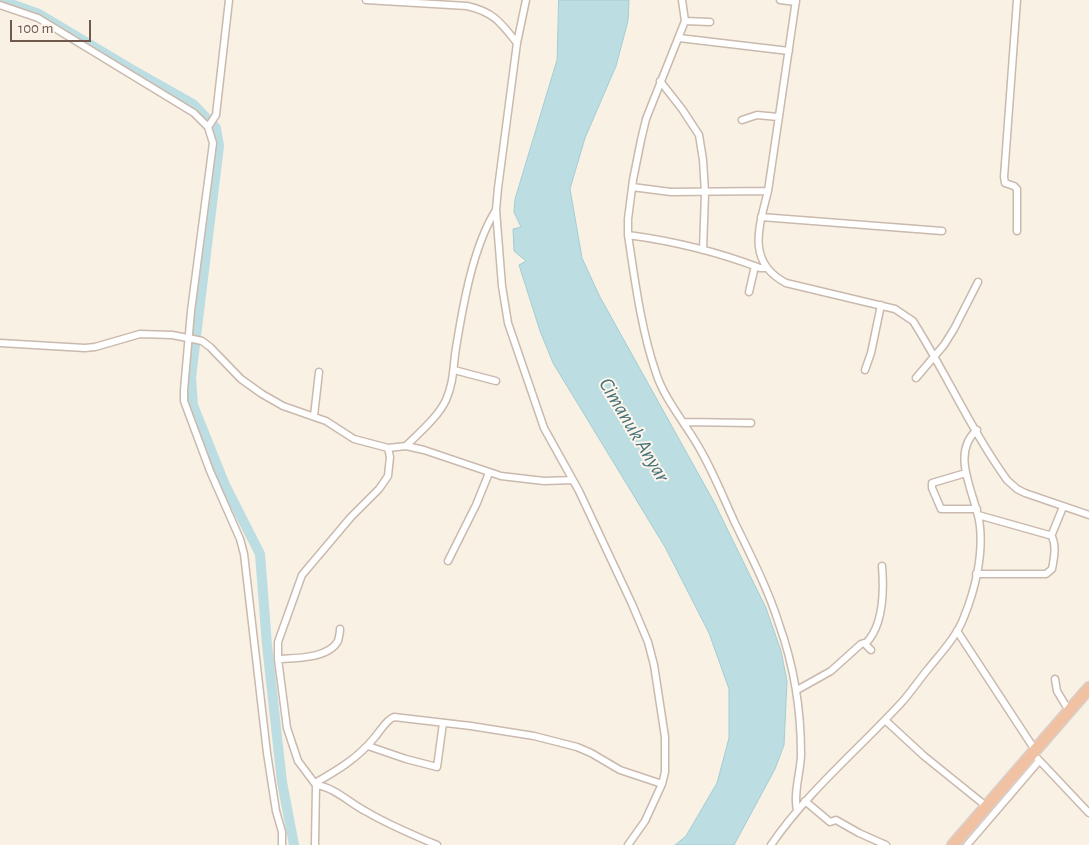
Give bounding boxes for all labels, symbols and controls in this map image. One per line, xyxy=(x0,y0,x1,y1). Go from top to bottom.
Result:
scale bar xyxy=(12,10,94,42)
text: 100 m xyxy=(18,21,53,36)
water label: Cimanuk Anyar xyxy=(593,373,675,487)

